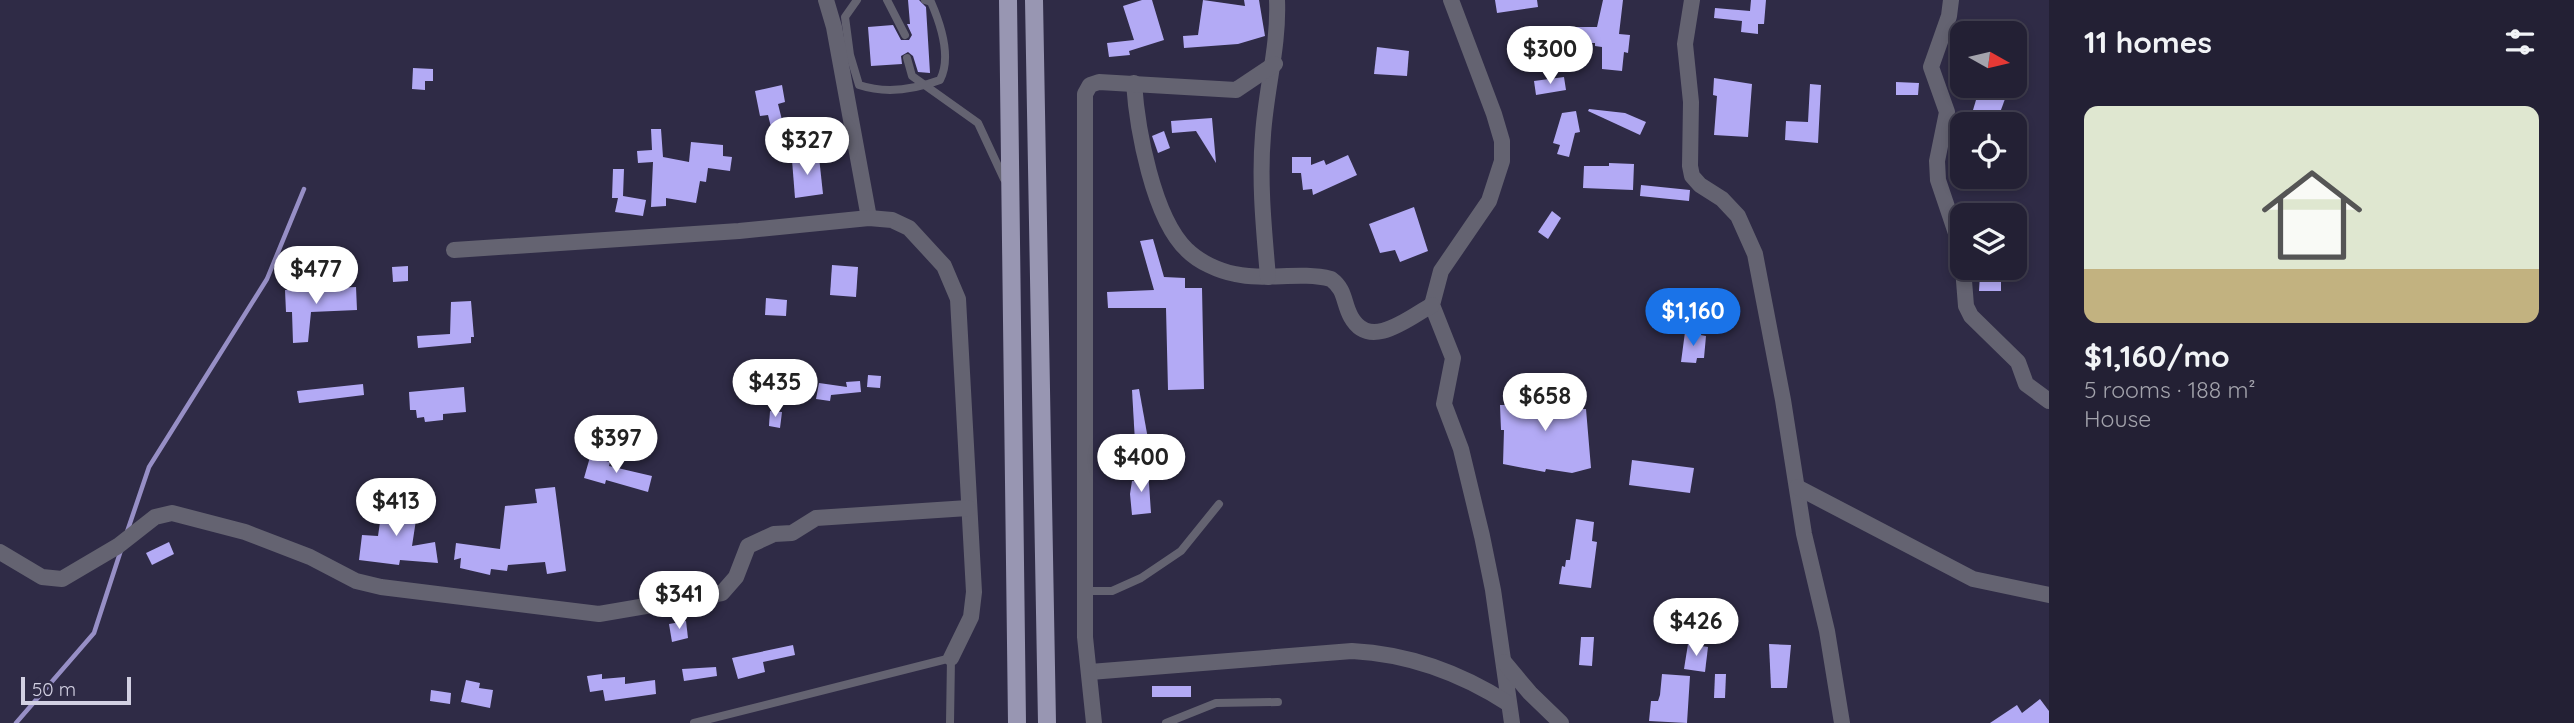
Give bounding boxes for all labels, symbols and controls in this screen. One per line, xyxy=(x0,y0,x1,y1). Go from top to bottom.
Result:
north arrow xyxy=(1950,21,2026,98)
map controls xyxy=(1950,21,2027,280)
text: 11 homes xyxy=(2084,23,2212,61)
icon: filters xyxy=(2501,23,2539,61)
pin: $300 xyxy=(1509,27,1591,86)
text: $300 xyxy=(1523,34,1577,63)
button: locate xyxy=(1950,112,2027,189)
pin: $327 xyxy=(766,118,848,177)
text: $327 xyxy=(781,125,833,154)
icon: home xyxy=(2249,152,2375,278)
button: layers xyxy=(1950,203,2027,280)
pin: $477 xyxy=(275,246,357,306)
text: $477 xyxy=(290,254,342,283)
pin: $1,160 xyxy=(1636,288,1750,348)
text: $1,160 xyxy=(1661,296,1725,325)
text: $1,160/mo xyxy=(2084,337,2230,375)
pin: $435 xyxy=(734,360,816,419)
text: $435 xyxy=(749,367,801,396)
pin: $658 xyxy=(1504,374,1586,433)
text: 5 rooms · 188 m² xyxy=(2084,375,2256,404)
text: $658 xyxy=(1519,381,1571,410)
text: House xyxy=(2084,404,2151,433)
pin: $397 xyxy=(575,416,657,475)
text: $397 xyxy=(590,423,642,452)
pin: $400 xyxy=(1100,434,1182,494)
text: $400 xyxy=(1113,442,1169,471)
pin: $413 xyxy=(355,478,437,538)
text: $413 xyxy=(372,486,420,515)
pin: $341 xyxy=(638,572,720,631)
text: $341 xyxy=(655,579,703,608)
pin: $426 xyxy=(1655,598,1737,658)
text: $426 xyxy=(1669,606,1723,635)
scale bar xyxy=(21,674,131,706)
text: 50 m xyxy=(32,677,76,701)

